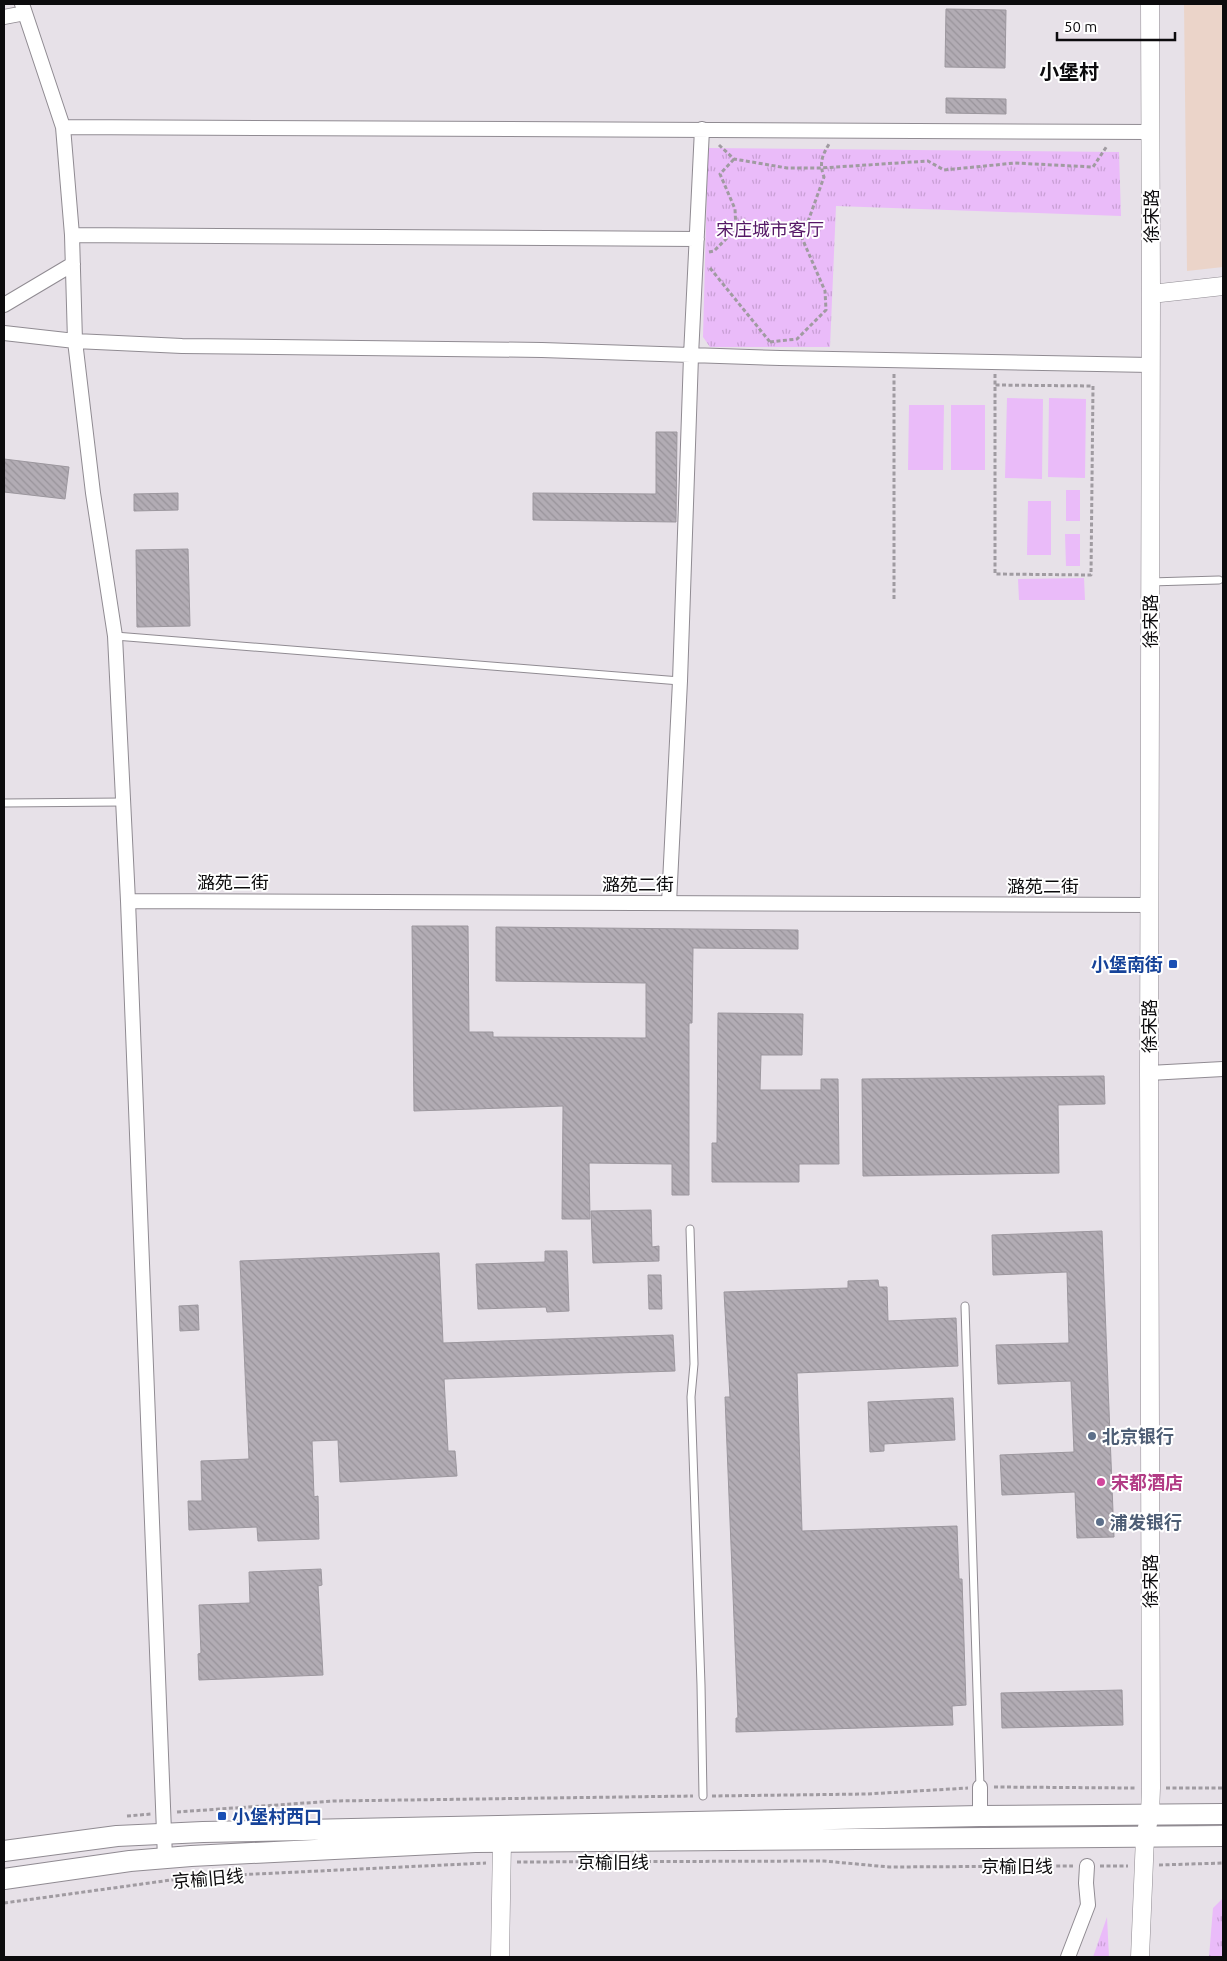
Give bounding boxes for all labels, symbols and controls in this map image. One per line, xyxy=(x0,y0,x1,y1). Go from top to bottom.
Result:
scale bar xyxy=(1057,10,1174,42)
text: 50 m xyxy=(1064,18,1097,35)
district label: 小堡村 xyxy=(1039,60,1099,83)
street label: 徐宋路 xyxy=(1141,189,1161,243)
park label: 宋庄城市客厅 xyxy=(716,219,824,239)
street label: 徐宋路 xyxy=(1140,594,1160,648)
street label: 潞苑二街 xyxy=(197,872,269,892)
street label: 潞苑二街 xyxy=(602,874,674,894)
street label: 潞苑二街 xyxy=(1007,876,1079,896)
place label: 小堡南街 xyxy=(1091,954,1163,974)
marker: 小堡南街 xyxy=(1167,958,1179,970)
street label: 徐宋路 xyxy=(1139,999,1159,1053)
place label: 北京银行 xyxy=(1102,1426,1174,1446)
marker: 北京银行 xyxy=(1086,1430,1098,1442)
place label: 宋都酒店 xyxy=(1111,1472,1183,1492)
marker: 宋都酒店 xyxy=(1095,1476,1107,1488)
place label: 浦发银行 xyxy=(1110,1512,1182,1532)
marker: 浦发银行 xyxy=(1094,1516,1106,1528)
street label: 徐宋路 xyxy=(1140,1554,1160,1608)
place label: 小堡村西口 xyxy=(232,1806,322,1826)
marker: 小堡村西口 xyxy=(216,1810,228,1822)
street label: 京榆旧线 xyxy=(577,1852,649,1872)
street label: 京榆旧线 xyxy=(981,1856,1053,1876)
street label: 京榆旧线 xyxy=(171,1865,245,1891)

